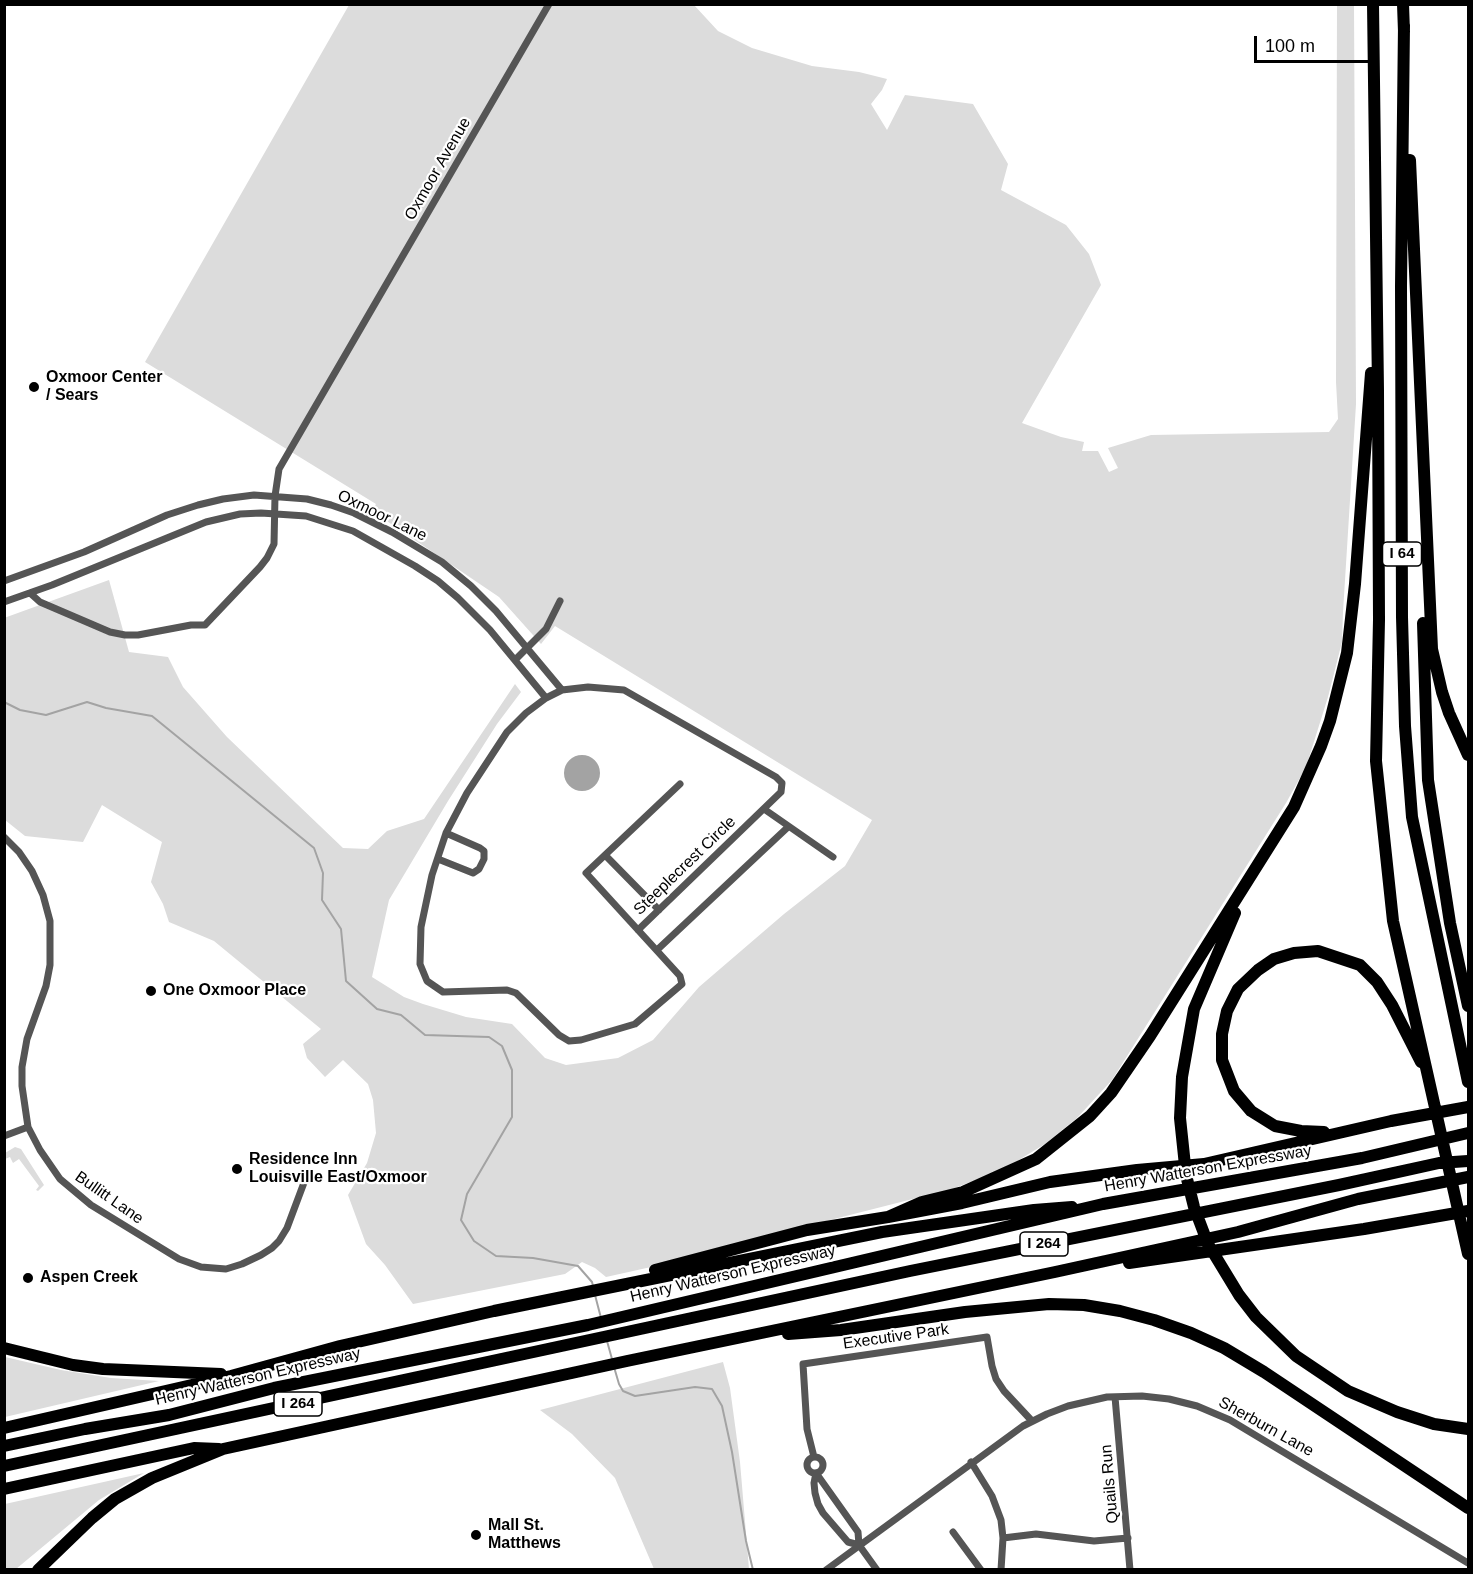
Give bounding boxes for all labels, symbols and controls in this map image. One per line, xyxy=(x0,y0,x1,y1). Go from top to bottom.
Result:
scale bar xyxy=(1257,24,1382,62)
text: 100 m xyxy=(1265,36,1315,56)
street label: Oxmoor Avenue xyxy=(401,114,475,224)
place label: Oxmoor Center / Sears xyxy=(46,368,162,406)
marker: Oxmoor Center / Sears xyxy=(27,380,41,394)
street label: Oxmoor Lane xyxy=(334,486,430,546)
road number: I 64 xyxy=(1382,542,1422,566)
street label: Steeplecrest Circle xyxy=(630,812,740,920)
place label: One Oxmoor Place xyxy=(163,981,306,1001)
marker: One Oxmoor Place xyxy=(144,984,158,998)
street label: Henry Watterson Expressway xyxy=(1103,1141,1313,1197)
place label: Residence Inn Louisville East/Oxmoor xyxy=(249,1150,427,1188)
marker: Residence Inn Louisville East/Oxmoor xyxy=(230,1162,244,1176)
street label: Bullitt Lane xyxy=(71,1167,147,1229)
road number: I 264 xyxy=(1020,1232,1068,1256)
street label: Henry Watterson Expressway xyxy=(628,1241,838,1307)
place label: Aspen Creek xyxy=(40,1268,138,1288)
marker: Aspen Creek xyxy=(21,1271,35,1285)
street label: Executive Park xyxy=(842,1320,950,1354)
street label: Henry Watterson Expressway xyxy=(153,1344,363,1410)
road number: I 264 xyxy=(274,1392,322,1416)
street label: Sherburn Lane xyxy=(1215,1393,1317,1461)
street label: Quails Run xyxy=(1097,1444,1123,1524)
place label: Mall St. Matthews xyxy=(488,1516,561,1554)
marker: Mall St. Matthews xyxy=(469,1528,483,1542)

